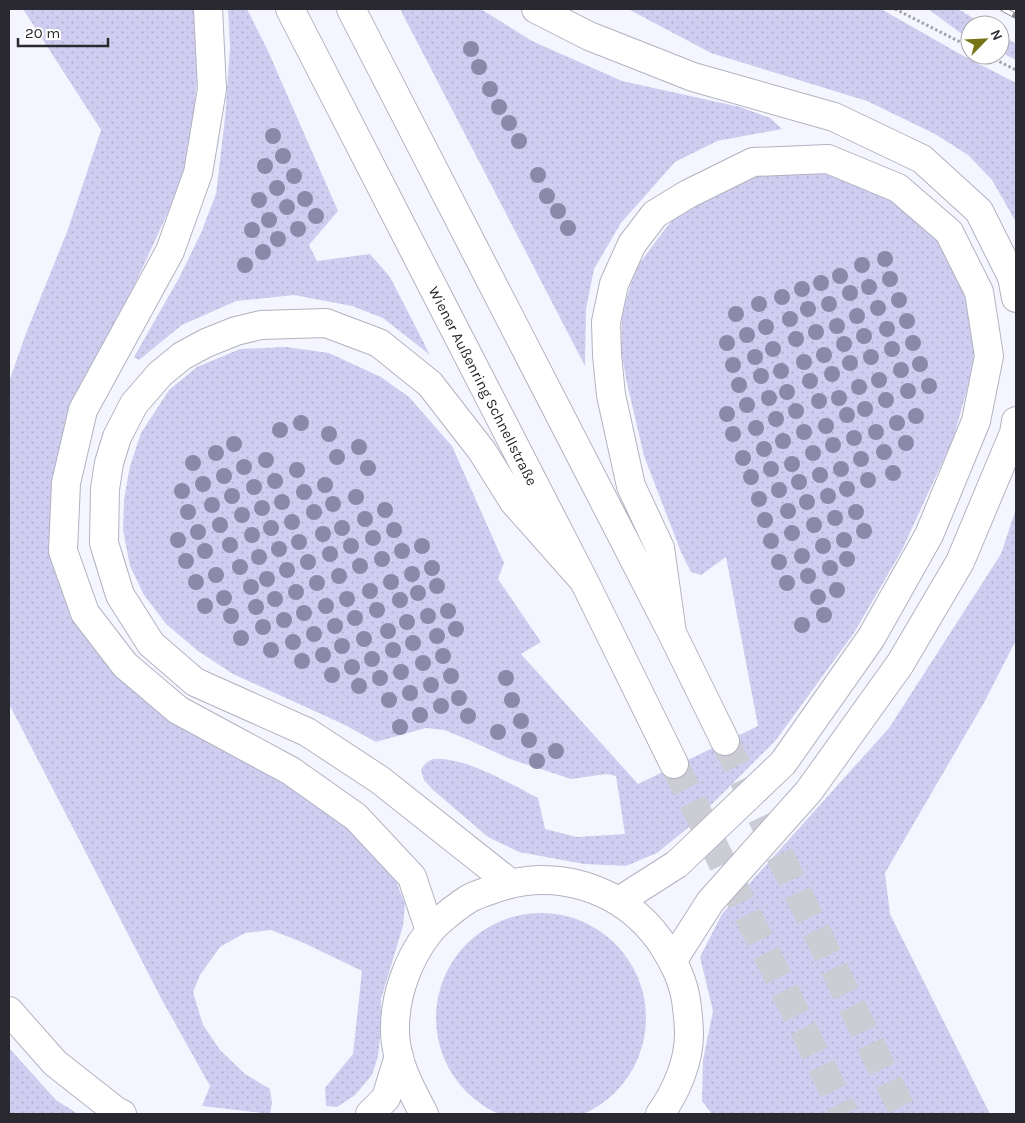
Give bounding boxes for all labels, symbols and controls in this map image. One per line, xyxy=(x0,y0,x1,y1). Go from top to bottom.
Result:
scale bar xyxy=(18,15,108,47)
north arrow xyxy=(960,15,1010,65)
text: 20 m xyxy=(25,24,60,42)
text: N xyxy=(987,27,1006,43)
street label: Wiener Außenring Schnellstraße xyxy=(425,283,541,489)

